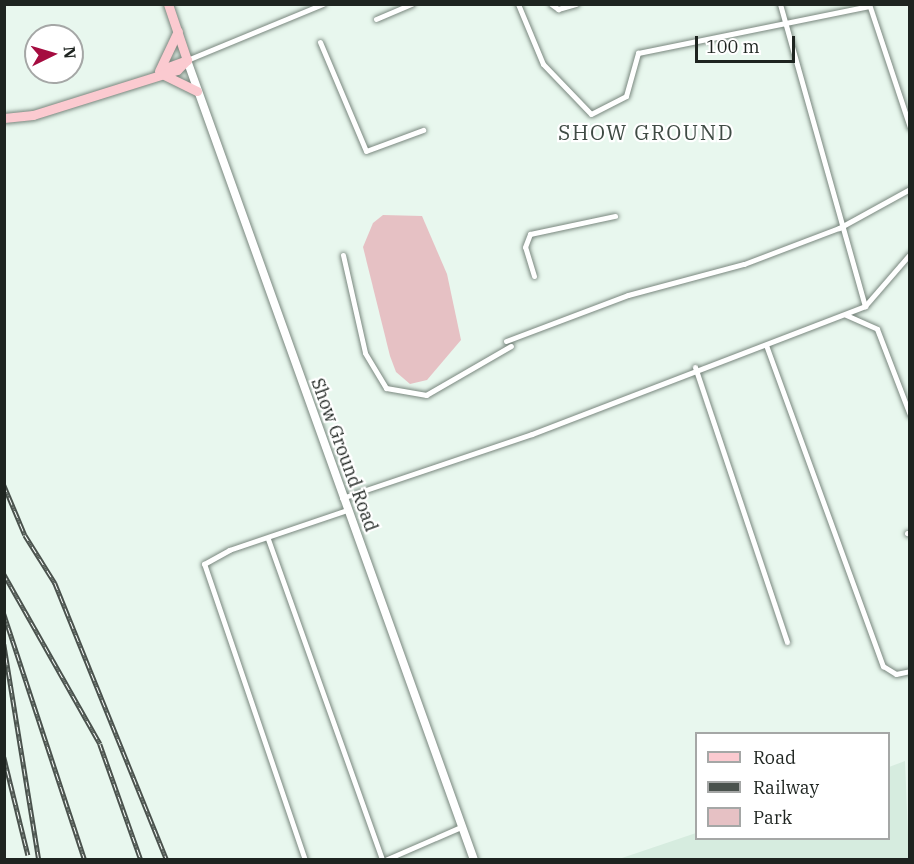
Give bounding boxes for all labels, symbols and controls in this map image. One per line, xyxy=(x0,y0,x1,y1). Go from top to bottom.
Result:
north arrow xyxy=(24,24,84,84)
scale bar xyxy=(698,24,798,62)
text: 100 m xyxy=(706,35,760,58)
text: N xyxy=(59,45,80,60)
district label: SHOW GROUND xyxy=(558,119,734,145)
street label: Show Ground Road xyxy=(306,375,382,535)
legend xyxy=(695,732,890,840)
text: Road xyxy=(753,746,796,769)
text: Railway xyxy=(753,776,819,799)
text: Park xyxy=(753,806,792,829)

